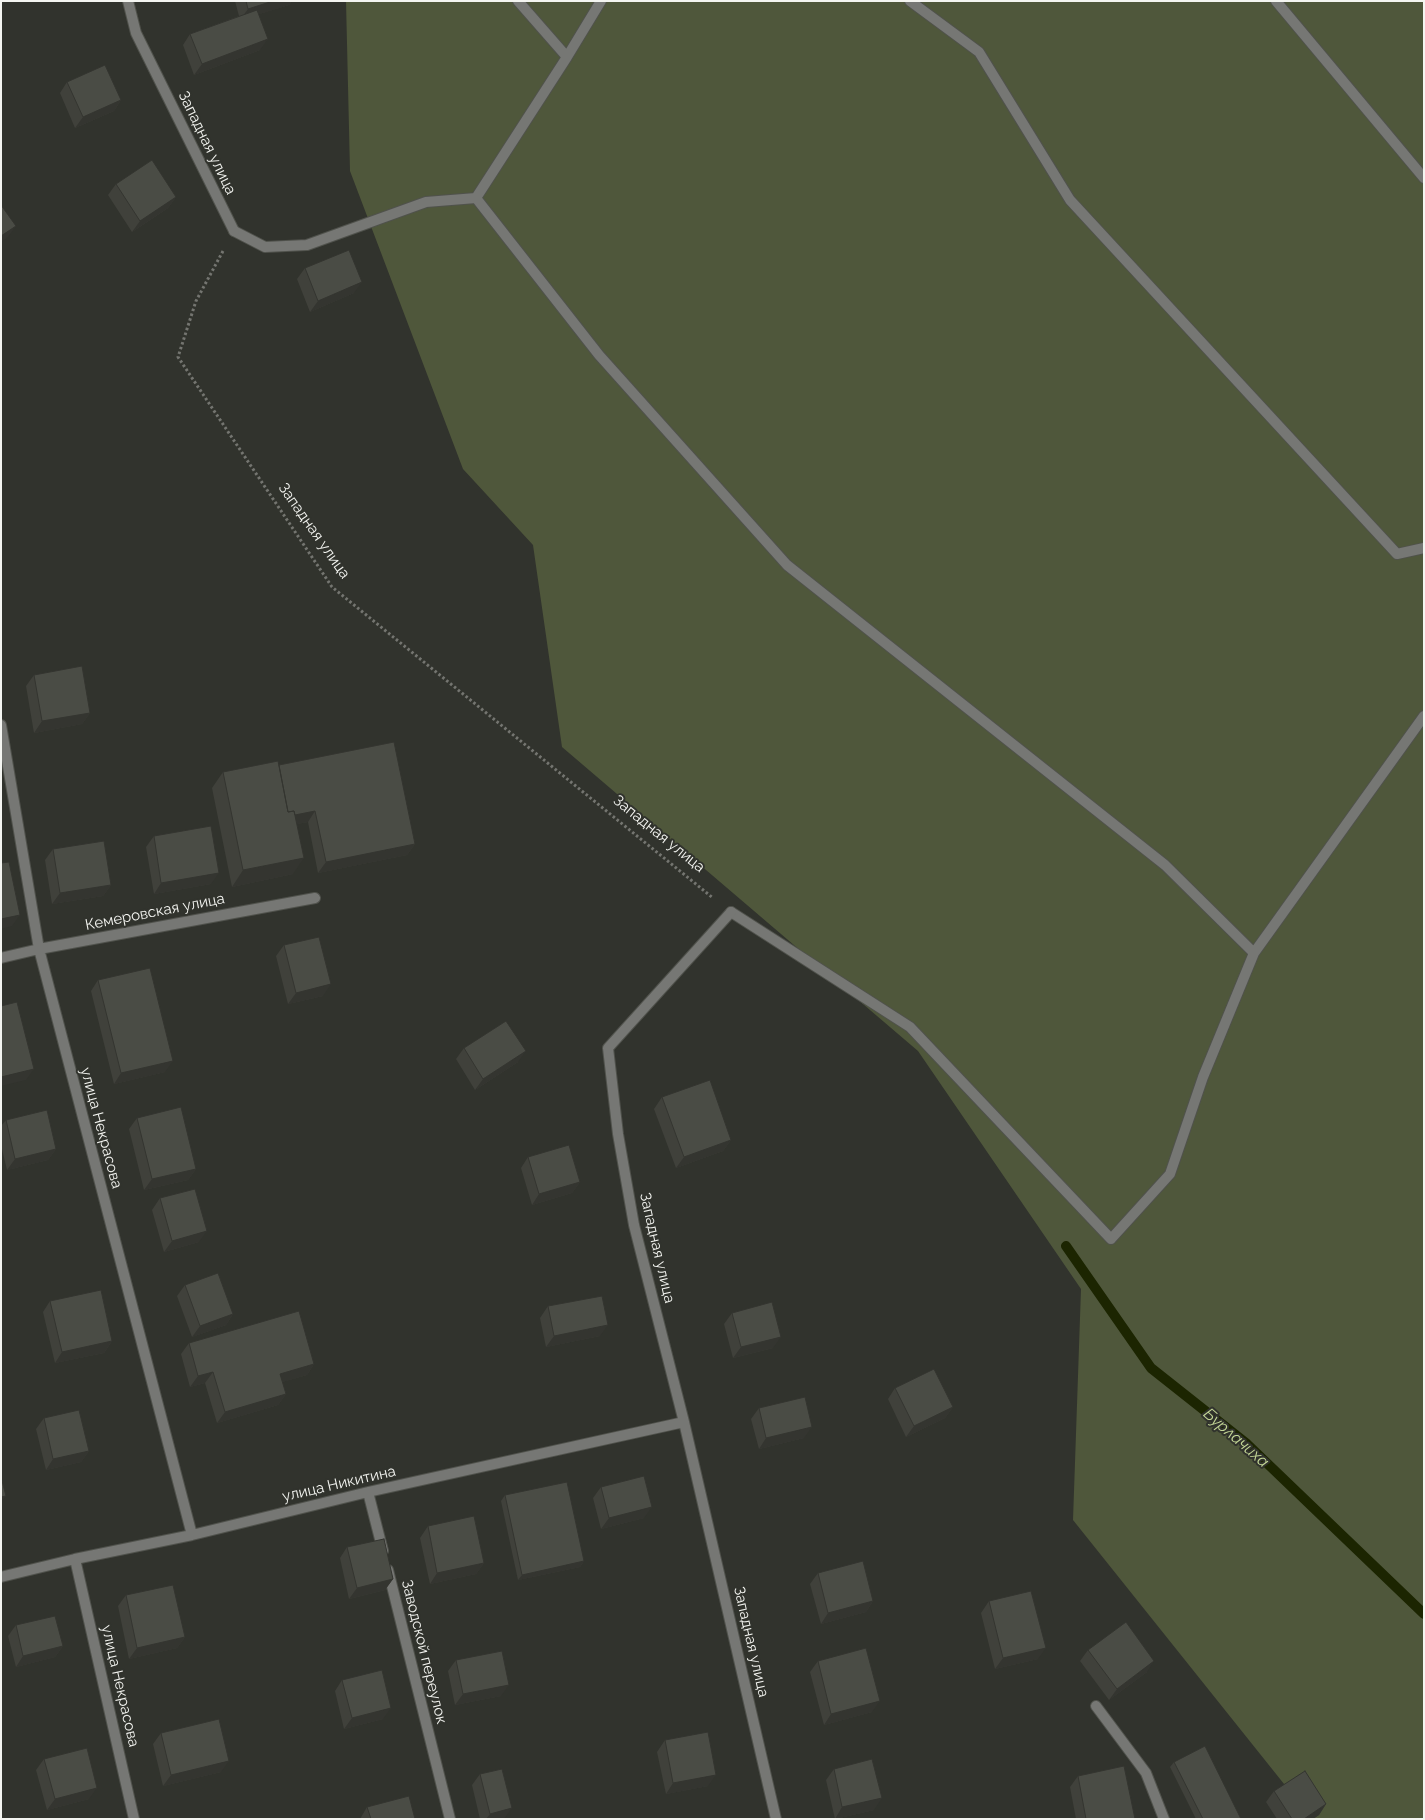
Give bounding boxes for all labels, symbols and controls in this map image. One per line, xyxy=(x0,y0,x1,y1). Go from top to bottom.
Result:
street label: Западная улица xyxy=(174,88,240,198)
street label: Западная улица xyxy=(274,480,354,582)
street label: Западная улица xyxy=(610,792,708,876)
street label: Кемеровская улица xyxy=(84,890,226,934)
street label: улица Некрасова xyxy=(76,1066,126,1190)
street label: Западная улица xyxy=(636,1191,678,1305)
water label: Бурлачиха xyxy=(1199,1404,1273,1472)
street label: улица Никитина xyxy=(280,1462,398,1506)
street label: Заводской переулок xyxy=(397,1578,451,1726)
street label: Западная улица xyxy=(730,1585,772,1699)
street label: улица Некрасова xyxy=(97,1623,143,1749)

